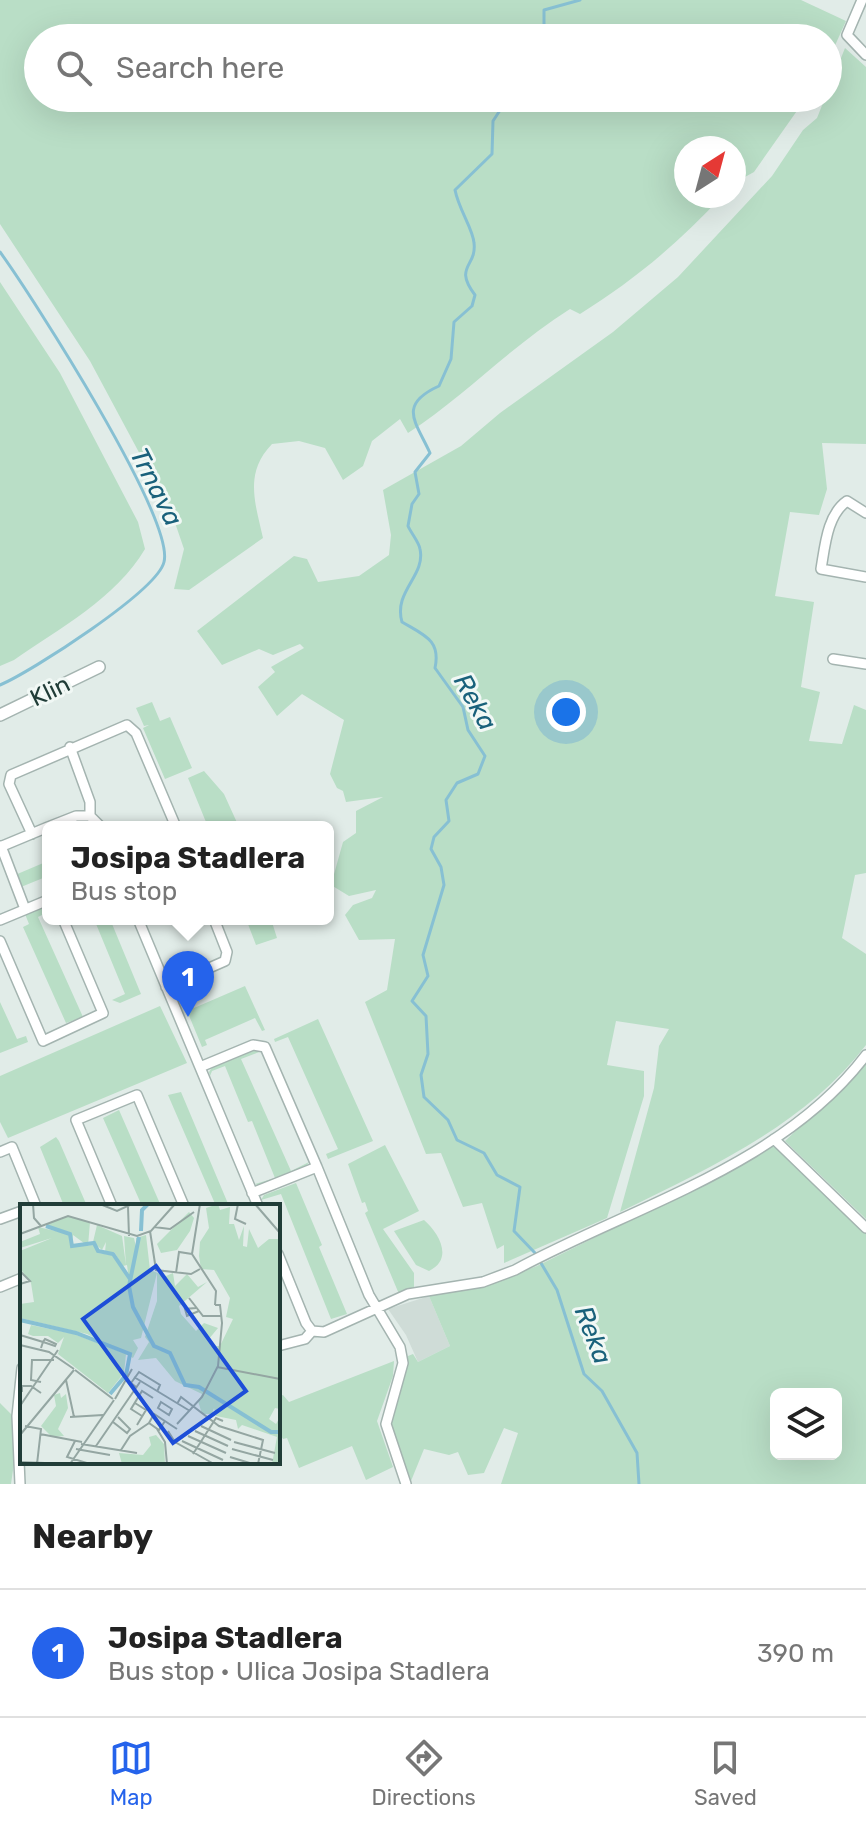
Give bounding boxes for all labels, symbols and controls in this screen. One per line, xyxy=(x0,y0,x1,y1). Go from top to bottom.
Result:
search box xyxy=(24,24,842,112)
icon: search xyxy=(52,46,96,90)
text: Search here xyxy=(116,50,284,86)
north arrow xyxy=(674,136,746,208)
water label: Trnava xyxy=(123,443,189,531)
water label: Reka xyxy=(447,668,503,736)
street label: Klin xyxy=(26,670,74,712)
your location xyxy=(546,692,586,732)
popup xyxy=(42,821,334,925)
text: Josipa Stadlera xyxy=(71,840,305,876)
text: Bus stop xyxy=(71,876,177,907)
pin: 1 xyxy=(162,951,214,1017)
inset map xyxy=(20,1204,280,1464)
water label: Reka xyxy=(568,1301,618,1369)
map controls xyxy=(770,1388,842,1460)
button: layers xyxy=(770,1388,842,1460)
text: Nearby xyxy=(32,1516,153,1557)
text: Josipa Stadlera xyxy=(108,1620,343,1656)
text: 1 xyxy=(52,1638,64,1669)
text: 390 m xyxy=(757,1638,834,1669)
text: Bus stop · Ulica Josipa Stadlera xyxy=(108,1656,490,1687)
tab: Map xyxy=(109,1736,153,1811)
tab: Directions xyxy=(371,1736,476,1811)
tab: Saved xyxy=(694,1736,757,1811)

